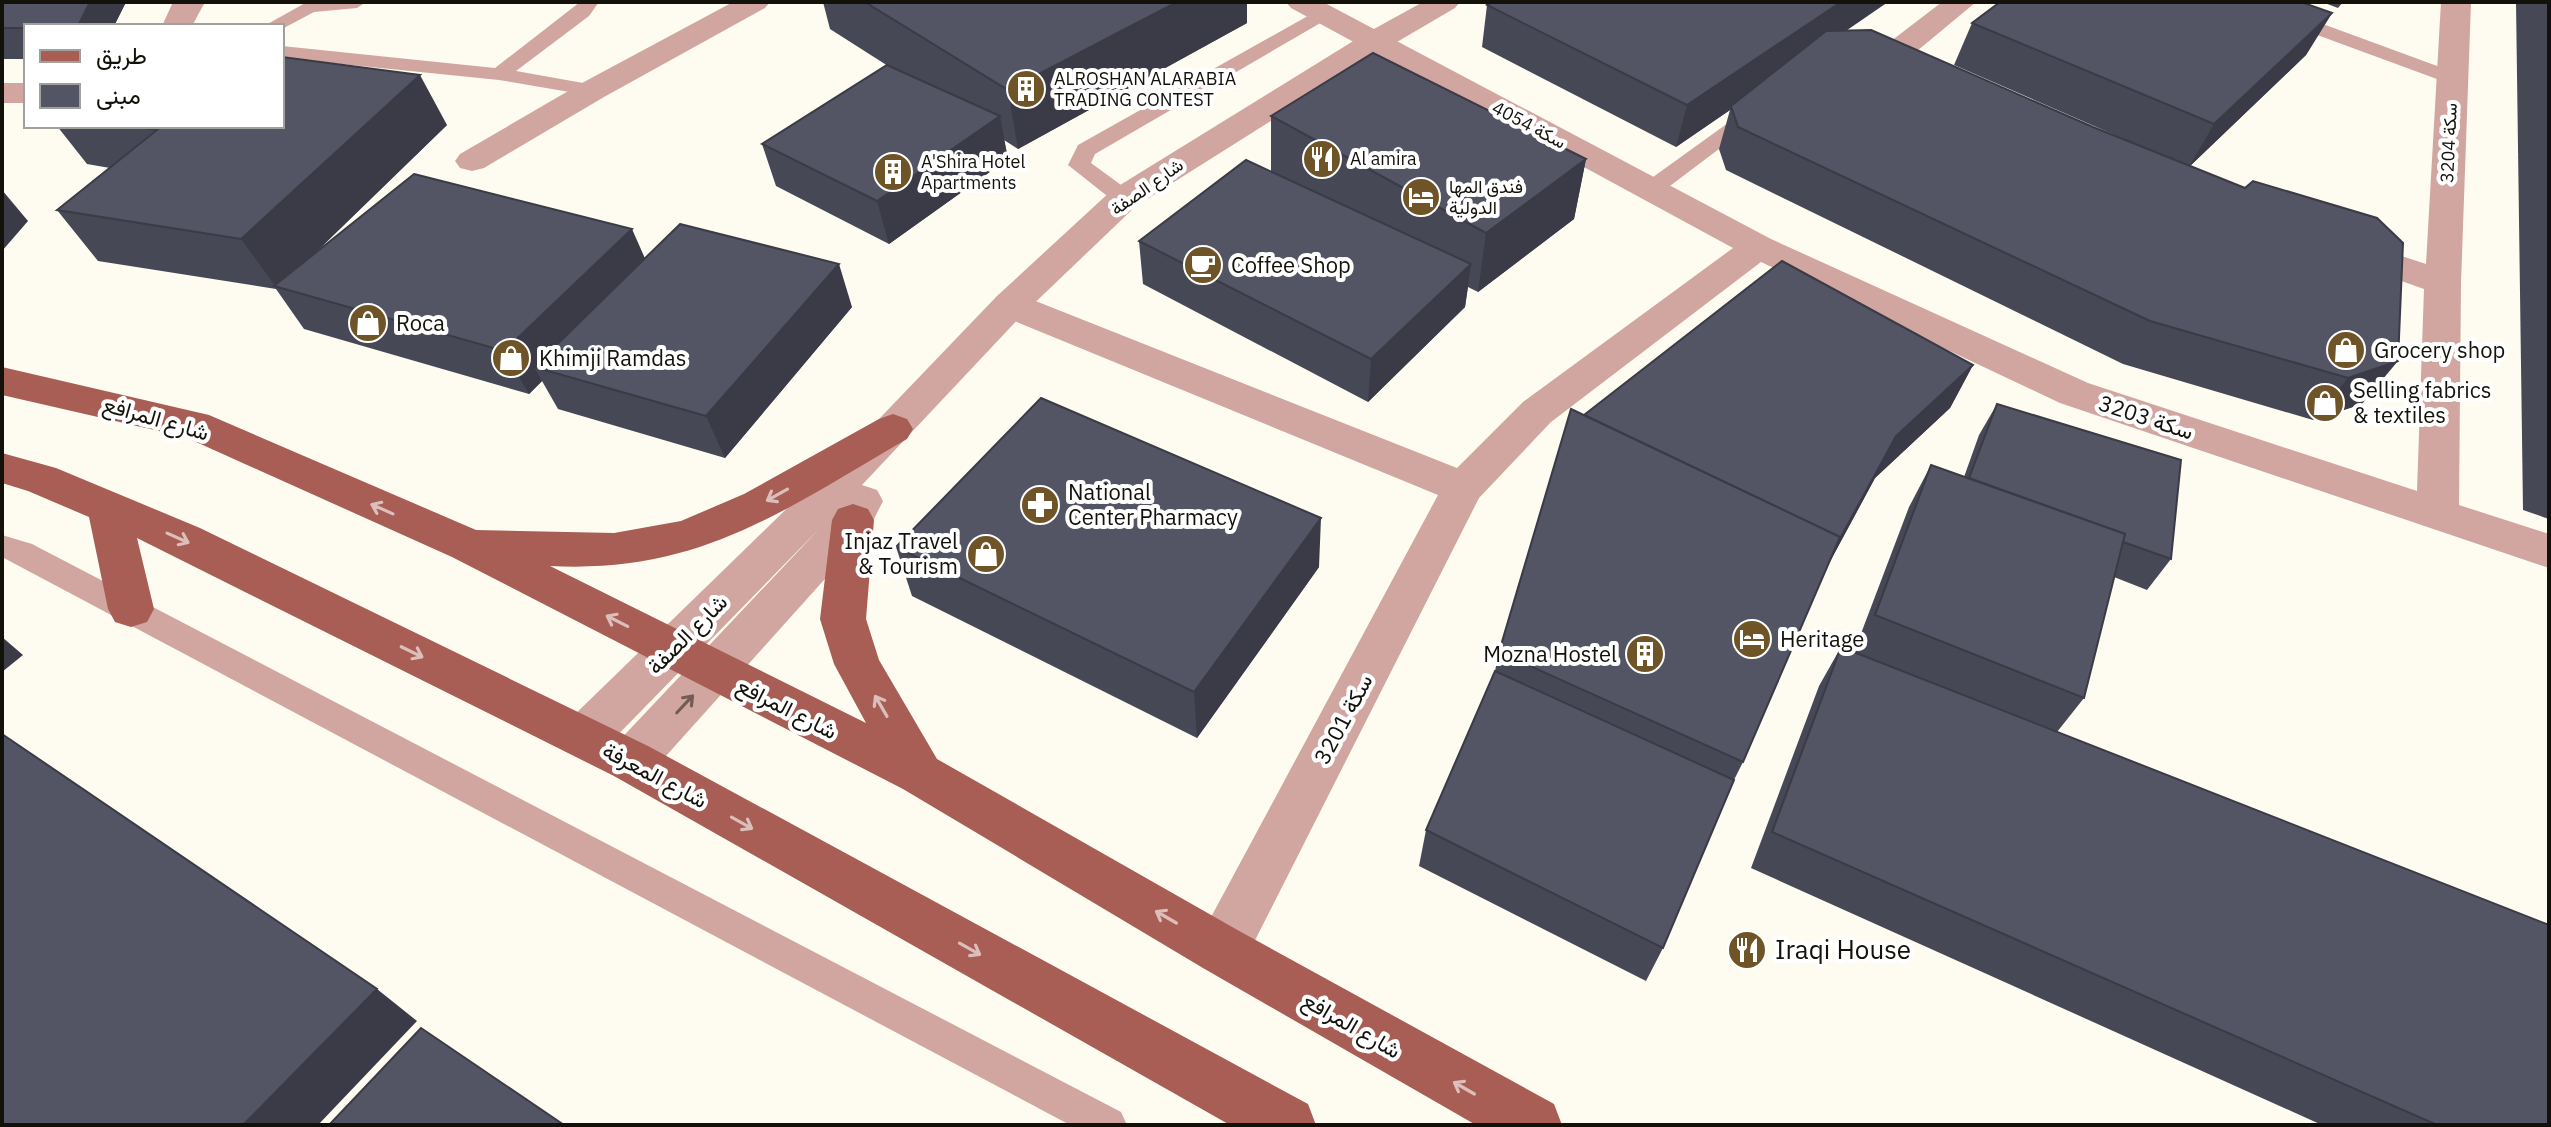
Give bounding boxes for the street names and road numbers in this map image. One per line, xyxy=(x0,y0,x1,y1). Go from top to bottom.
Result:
street label: سكة 4054 xyxy=(1488,96,1570,154)
street label: سكة 3204 xyxy=(2435,102,2462,184)
street label: شارع الصفة xyxy=(1106,153,1188,221)
street label: سكة 3203 xyxy=(2095,388,2197,445)
street label: شارع المرافع xyxy=(100,389,212,447)
street label: شارع الصفة xyxy=(640,587,734,681)
street label: سكة 3201 xyxy=(1307,669,1378,769)
street label: شارع المرافع xyxy=(732,670,842,746)
street label: شارع المعرفة xyxy=(597,735,713,815)
street label: شارع المرافع xyxy=(1297,985,1407,1065)

